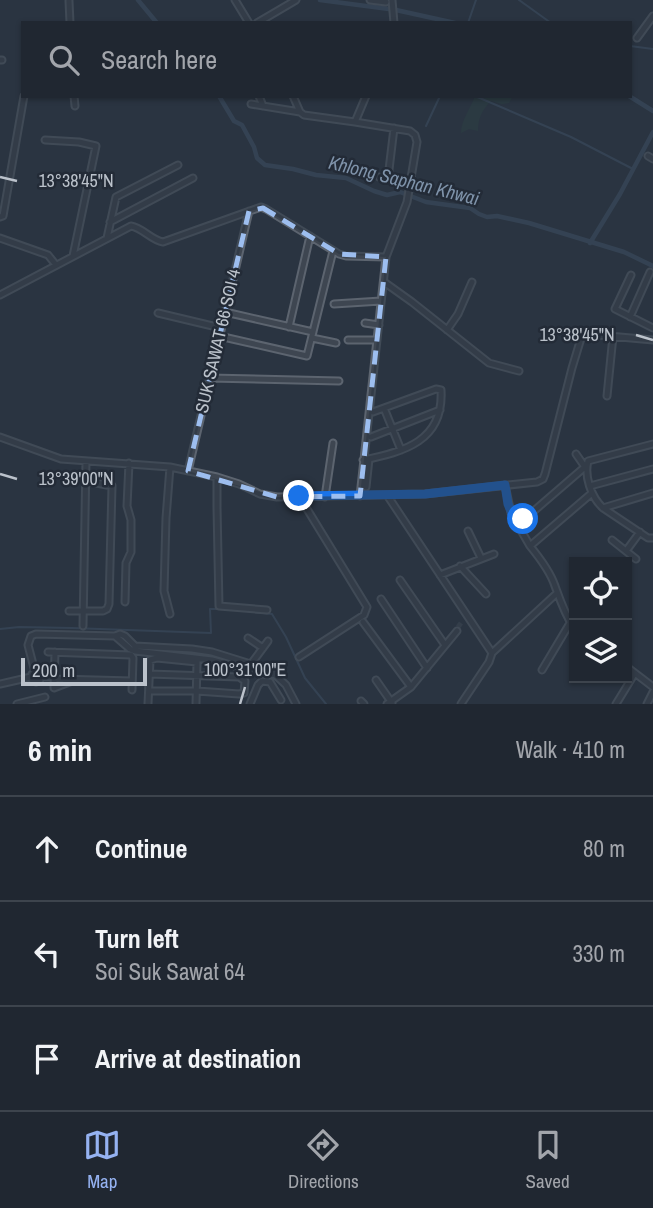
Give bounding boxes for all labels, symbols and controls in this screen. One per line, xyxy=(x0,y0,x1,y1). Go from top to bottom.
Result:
search box xyxy=(21,21,632,98)
icon: search xyxy=(45,41,83,79)
text: Search here xyxy=(101,42,217,77)
water label: Khlong Saphan Khwai xyxy=(326,149,483,211)
text: 13°38'45"N xyxy=(38,168,114,193)
street label: SUK SAWAT 66 SOI 4 xyxy=(189,267,246,415)
text: 13°38'45"N xyxy=(539,322,615,347)
text: 13°39'00"N xyxy=(38,466,114,491)
route end xyxy=(283,480,314,511)
route start xyxy=(507,503,538,534)
map controls xyxy=(569,557,632,683)
button: locate xyxy=(569,557,632,620)
button: layers xyxy=(569,620,632,683)
scale bar xyxy=(21,655,147,687)
text: 200 m xyxy=(32,657,75,683)
text: 100°31'00"E xyxy=(204,657,286,682)
text: 6 min xyxy=(28,730,92,770)
text: Walk · 410 m xyxy=(516,734,625,765)
icon: ahead xyxy=(28,830,66,868)
text: Continue xyxy=(95,831,187,866)
text: 80 m xyxy=(583,833,625,864)
text: Turn left xyxy=(95,921,179,956)
icon: left xyxy=(28,935,66,973)
text: 330 m xyxy=(573,938,625,969)
text: Soi Suk Sawat 64 xyxy=(95,956,245,987)
icon: arrive xyxy=(28,1040,66,1078)
text: Arrive at destination xyxy=(95,1041,301,1076)
tab: Map xyxy=(83,1126,121,1194)
tab: Directions xyxy=(288,1126,359,1194)
tab: Saved xyxy=(526,1126,570,1194)

